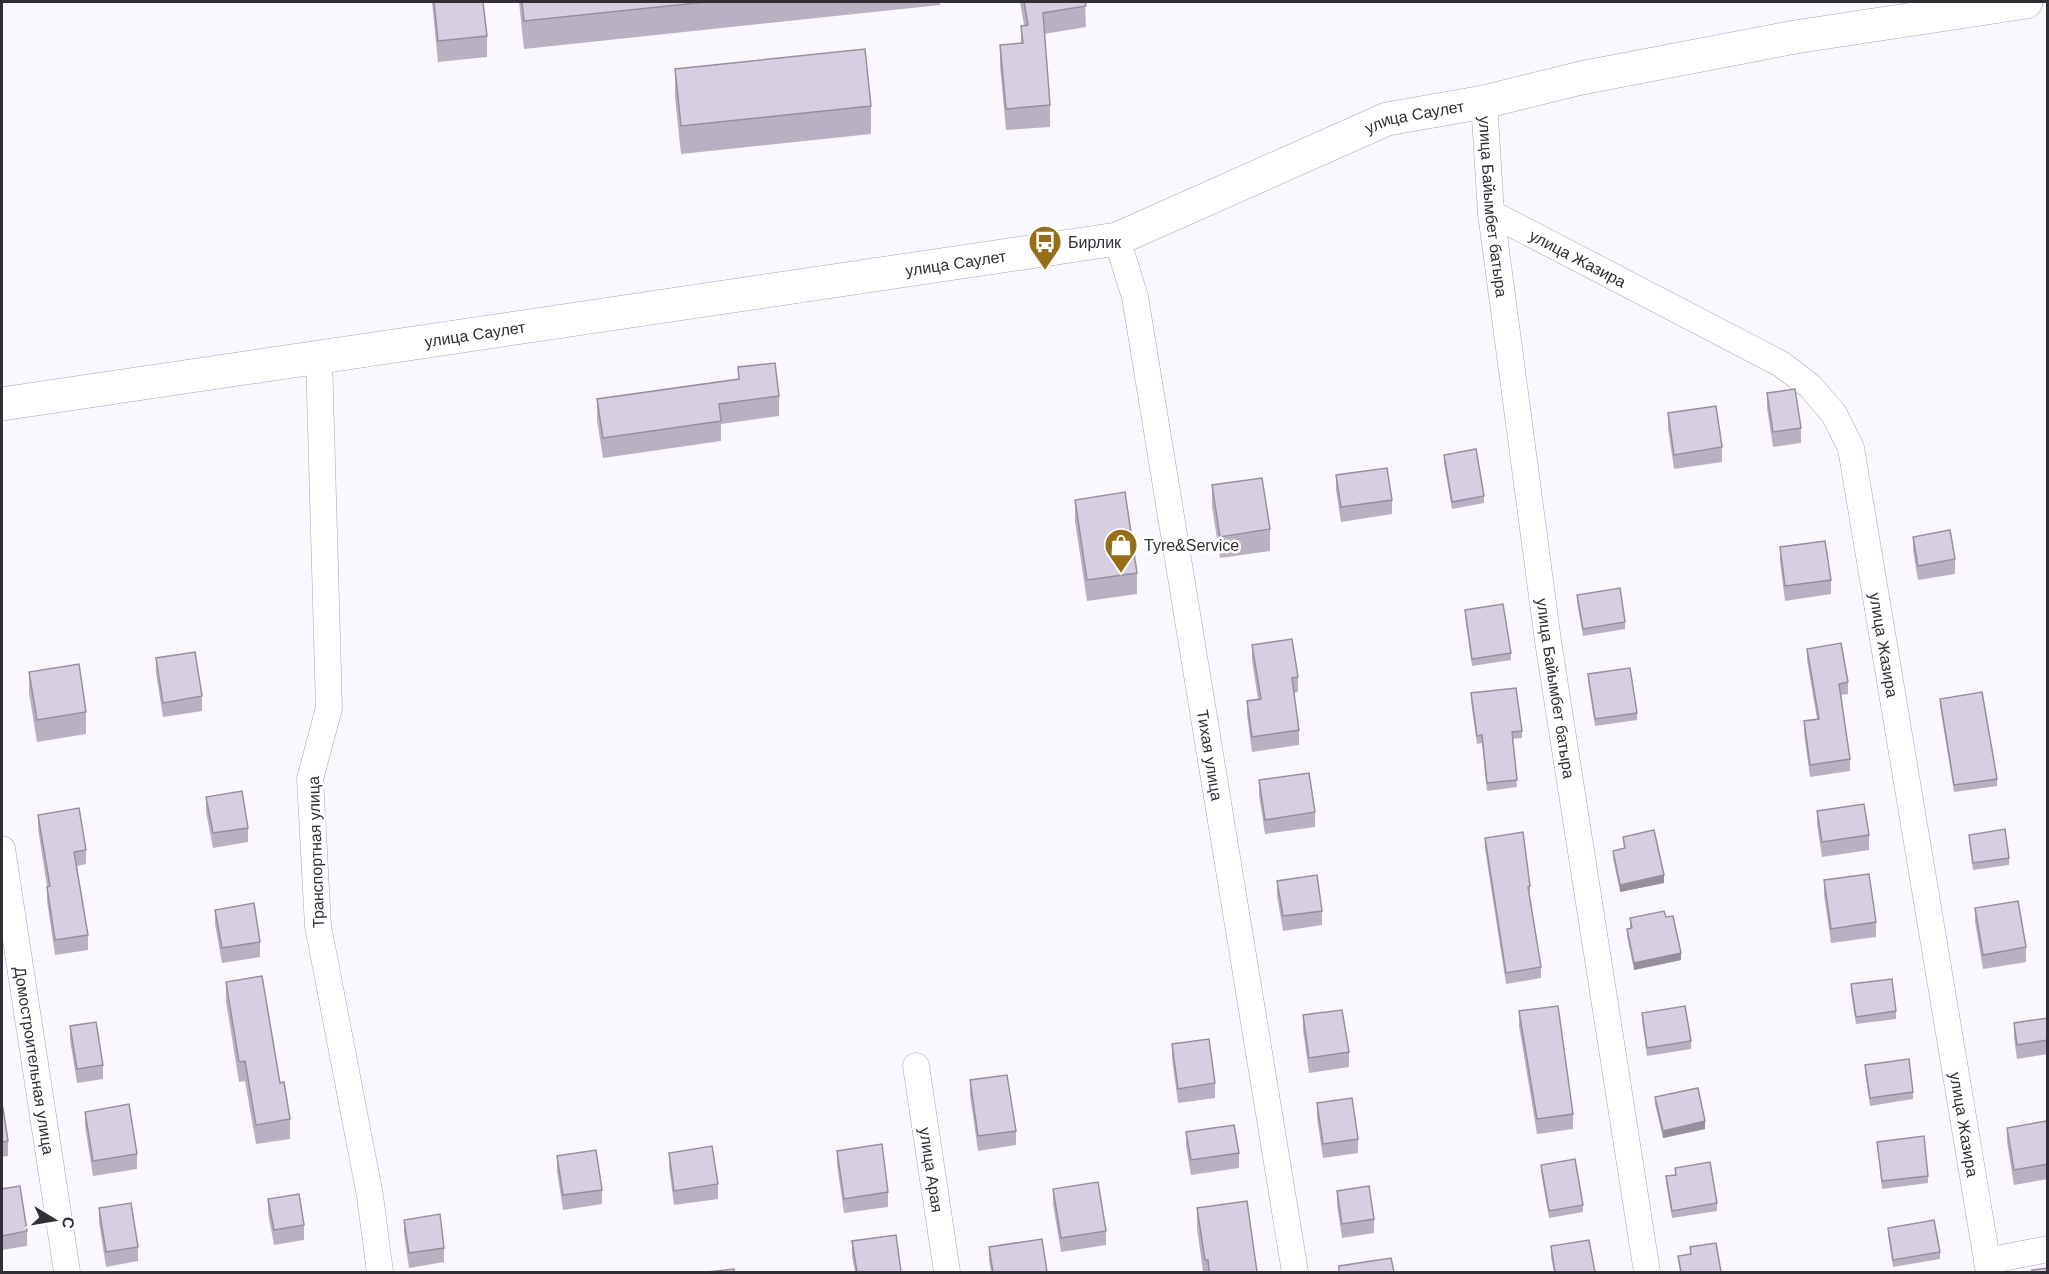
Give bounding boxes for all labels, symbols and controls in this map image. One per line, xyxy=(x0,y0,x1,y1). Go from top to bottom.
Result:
street label: улица Саулет xyxy=(1362,97,1466,136)
street label: улица Байымбет батыра xyxy=(1476,115,1511,298)
bus stop icon: Бирлик xyxy=(1027,224,1063,271)
street label: улица Жазира xyxy=(1527,226,1629,290)
place label: Бирлик xyxy=(1068,234,1122,251)
street label: улица Саулет xyxy=(904,247,1008,279)
street label: улица Саулет xyxy=(423,318,527,350)
shop icon: Tyre&Service xyxy=(1103,527,1139,574)
place label: Tyre&Service xyxy=(1144,537,1239,554)
street label: улица Жазира xyxy=(1867,591,1901,699)
street label: улица Байымбет батыра xyxy=(1534,597,1578,780)
street label: Тихая улица xyxy=(1194,708,1226,802)
street label: Транспортная улица xyxy=(305,776,327,928)
street label: Домостроительная улица xyxy=(12,965,57,1156)
street label: улица Жазира xyxy=(1947,1071,1981,1178)
street label: улица Арая xyxy=(917,1126,946,1213)
north arrow xyxy=(24,1190,84,1250)
text: С xyxy=(59,1215,78,1230)

